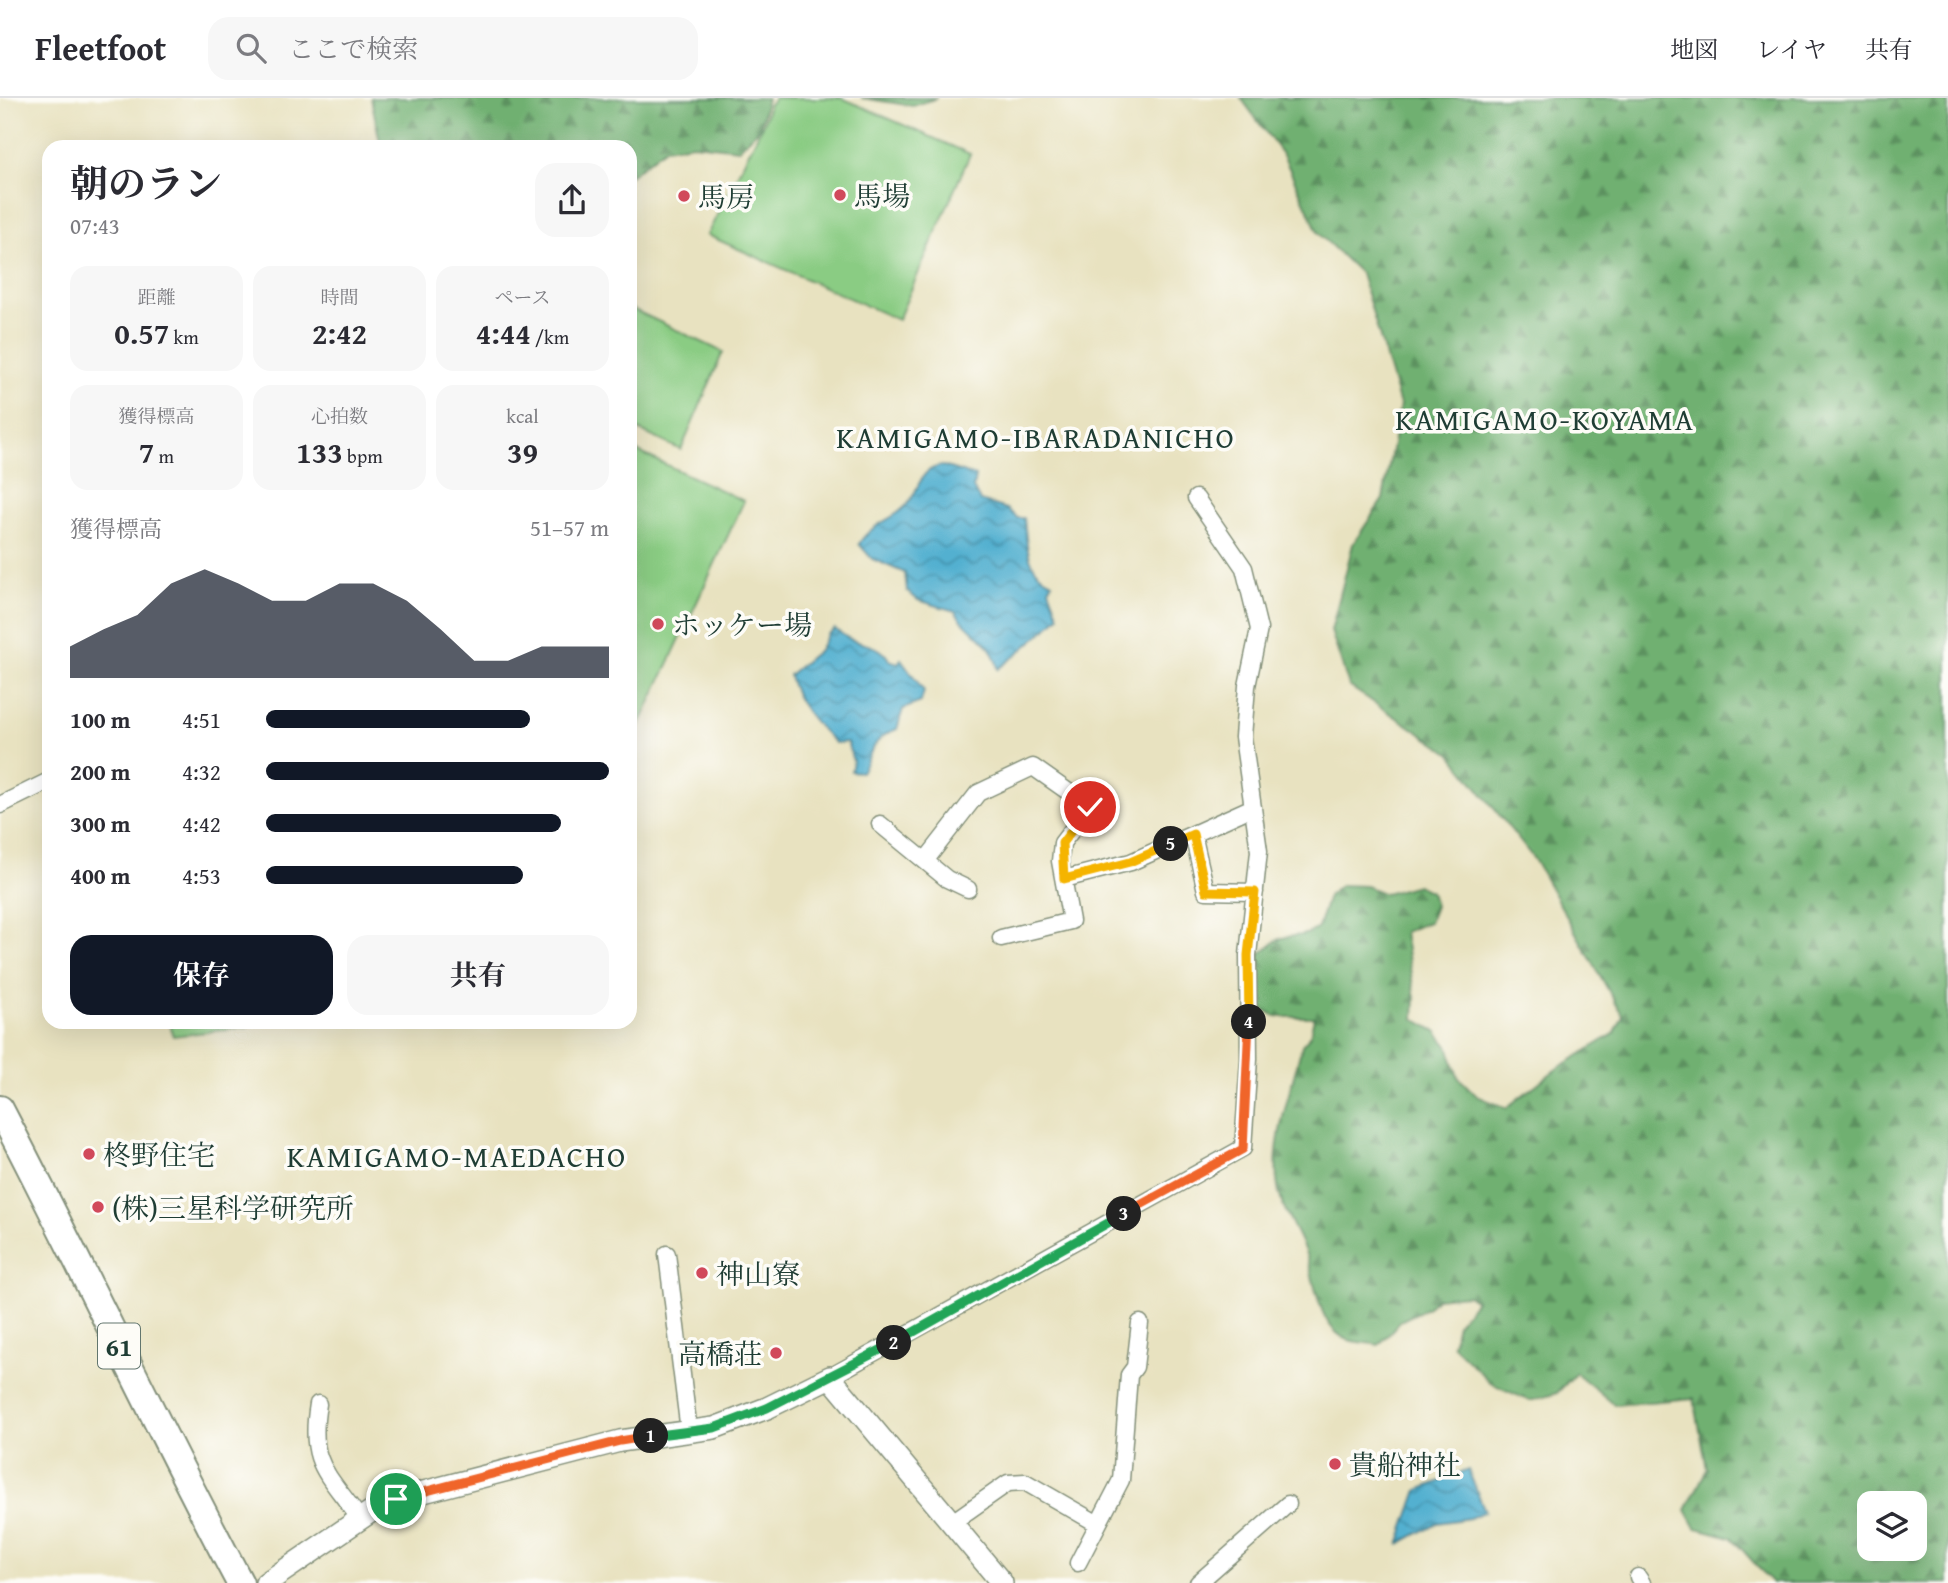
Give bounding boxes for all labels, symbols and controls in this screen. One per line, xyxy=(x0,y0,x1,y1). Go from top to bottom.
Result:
search box xyxy=(208,17,698,80)
text: Fleetfoot xyxy=(35,24,166,72)
icon: search xyxy=(232,29,270,67)
text: ここで検索 xyxy=(288,29,418,68)
text: 地図 xyxy=(1670,32,1718,67)
text: レイヤ xyxy=(1756,32,1827,67)
text: 共有 xyxy=(1865,32,1913,67)
text: 朝のラン xyxy=(70,155,222,211)
button: share xyxy=(535,163,609,237)
place label: 馬場 xyxy=(854,175,910,216)
place label: 馬房 xyxy=(698,176,754,217)
marker: 馬場 xyxy=(832,187,848,203)
marker: 馬房 xyxy=(676,188,692,204)
text: 07:43 xyxy=(70,209,120,242)
text: 距離 xyxy=(137,283,176,311)
text: 時間 xyxy=(320,283,359,311)
text: ペース xyxy=(494,283,551,311)
text: 0.57 xyxy=(114,311,169,355)
text: 2:42 xyxy=(312,311,367,355)
text: 4:44 xyxy=(476,311,531,355)
text: km xyxy=(169,323,199,351)
text: /km xyxy=(531,323,569,351)
district label: KAMIGAMO-KOYAMA xyxy=(1395,397,1695,441)
text: 獲得標高 xyxy=(118,402,195,430)
text: 心拍数 xyxy=(311,402,368,430)
text: kcal xyxy=(506,402,539,430)
district label: KAMIGAMO-IBARADANICHO xyxy=(836,415,1236,459)
text: 7 xyxy=(139,430,154,474)
text: 133 xyxy=(296,430,343,474)
text: 39 xyxy=(507,430,538,474)
text: m xyxy=(154,442,174,470)
text: bpm xyxy=(343,442,383,470)
text: 51–57 m xyxy=(530,511,609,544)
text: 獲得標高 xyxy=(70,512,162,545)
place label: ホッケー場 xyxy=(672,604,812,645)
marker: ホッケー場 xyxy=(650,616,666,632)
text: 100 m xyxy=(70,703,131,736)
text: 4:51 xyxy=(182,703,221,736)
text: 200 m xyxy=(70,755,131,788)
text: 4:32 xyxy=(182,755,221,788)
pin xyxy=(1060,777,1120,837)
icon: check xyxy=(1071,788,1109,826)
text: 300 m xyxy=(70,807,131,840)
text: 4:42 xyxy=(182,807,221,840)
pin: 5 xyxy=(1154,826,1188,862)
text: 5 xyxy=(1166,829,1175,857)
text: 400 m xyxy=(70,859,131,892)
text: 4:53 xyxy=(182,859,221,892)
button: 保存 xyxy=(70,935,333,1015)
button: 共有 xyxy=(347,935,609,1015)
pin: 4 xyxy=(1232,1004,1266,1040)
text: 4 xyxy=(1244,1007,1253,1035)
place label: 柊野住宅 xyxy=(103,1134,215,1175)
district label: KAMIGAMO-MAEDACHO xyxy=(287,1134,627,1178)
marker: 柊野住宅 xyxy=(81,1146,97,1162)
place label: (株)三星科学研究所 xyxy=(112,1187,354,1228)
pin: 3 xyxy=(1106,1196,1142,1232)
marker: (株)三星科学研究所 xyxy=(90,1199,106,1215)
text: 3 xyxy=(1119,1199,1128,1227)
place label: 神山寮 xyxy=(716,1253,800,1294)
marker: 神山寮 xyxy=(694,1265,710,1281)
road number: 61 xyxy=(98,1324,140,1368)
pin: 2 xyxy=(876,1326,912,1360)
text: 2 xyxy=(889,1328,898,1356)
place label: 高橋荘 xyxy=(678,1333,762,1374)
marker: 高橋荘 xyxy=(768,1345,784,1361)
pin: 1 xyxy=(634,1418,668,1454)
text: 1 xyxy=(646,1421,655,1449)
place label: 貴船神社 xyxy=(1349,1444,1461,1485)
marker: 貴船神社 xyxy=(1327,1456,1343,1472)
pin xyxy=(366,1469,426,1529)
icon: arrive xyxy=(377,1480,415,1518)
map controls xyxy=(1857,1491,1927,1561)
button: layers xyxy=(1857,1491,1927,1561)

